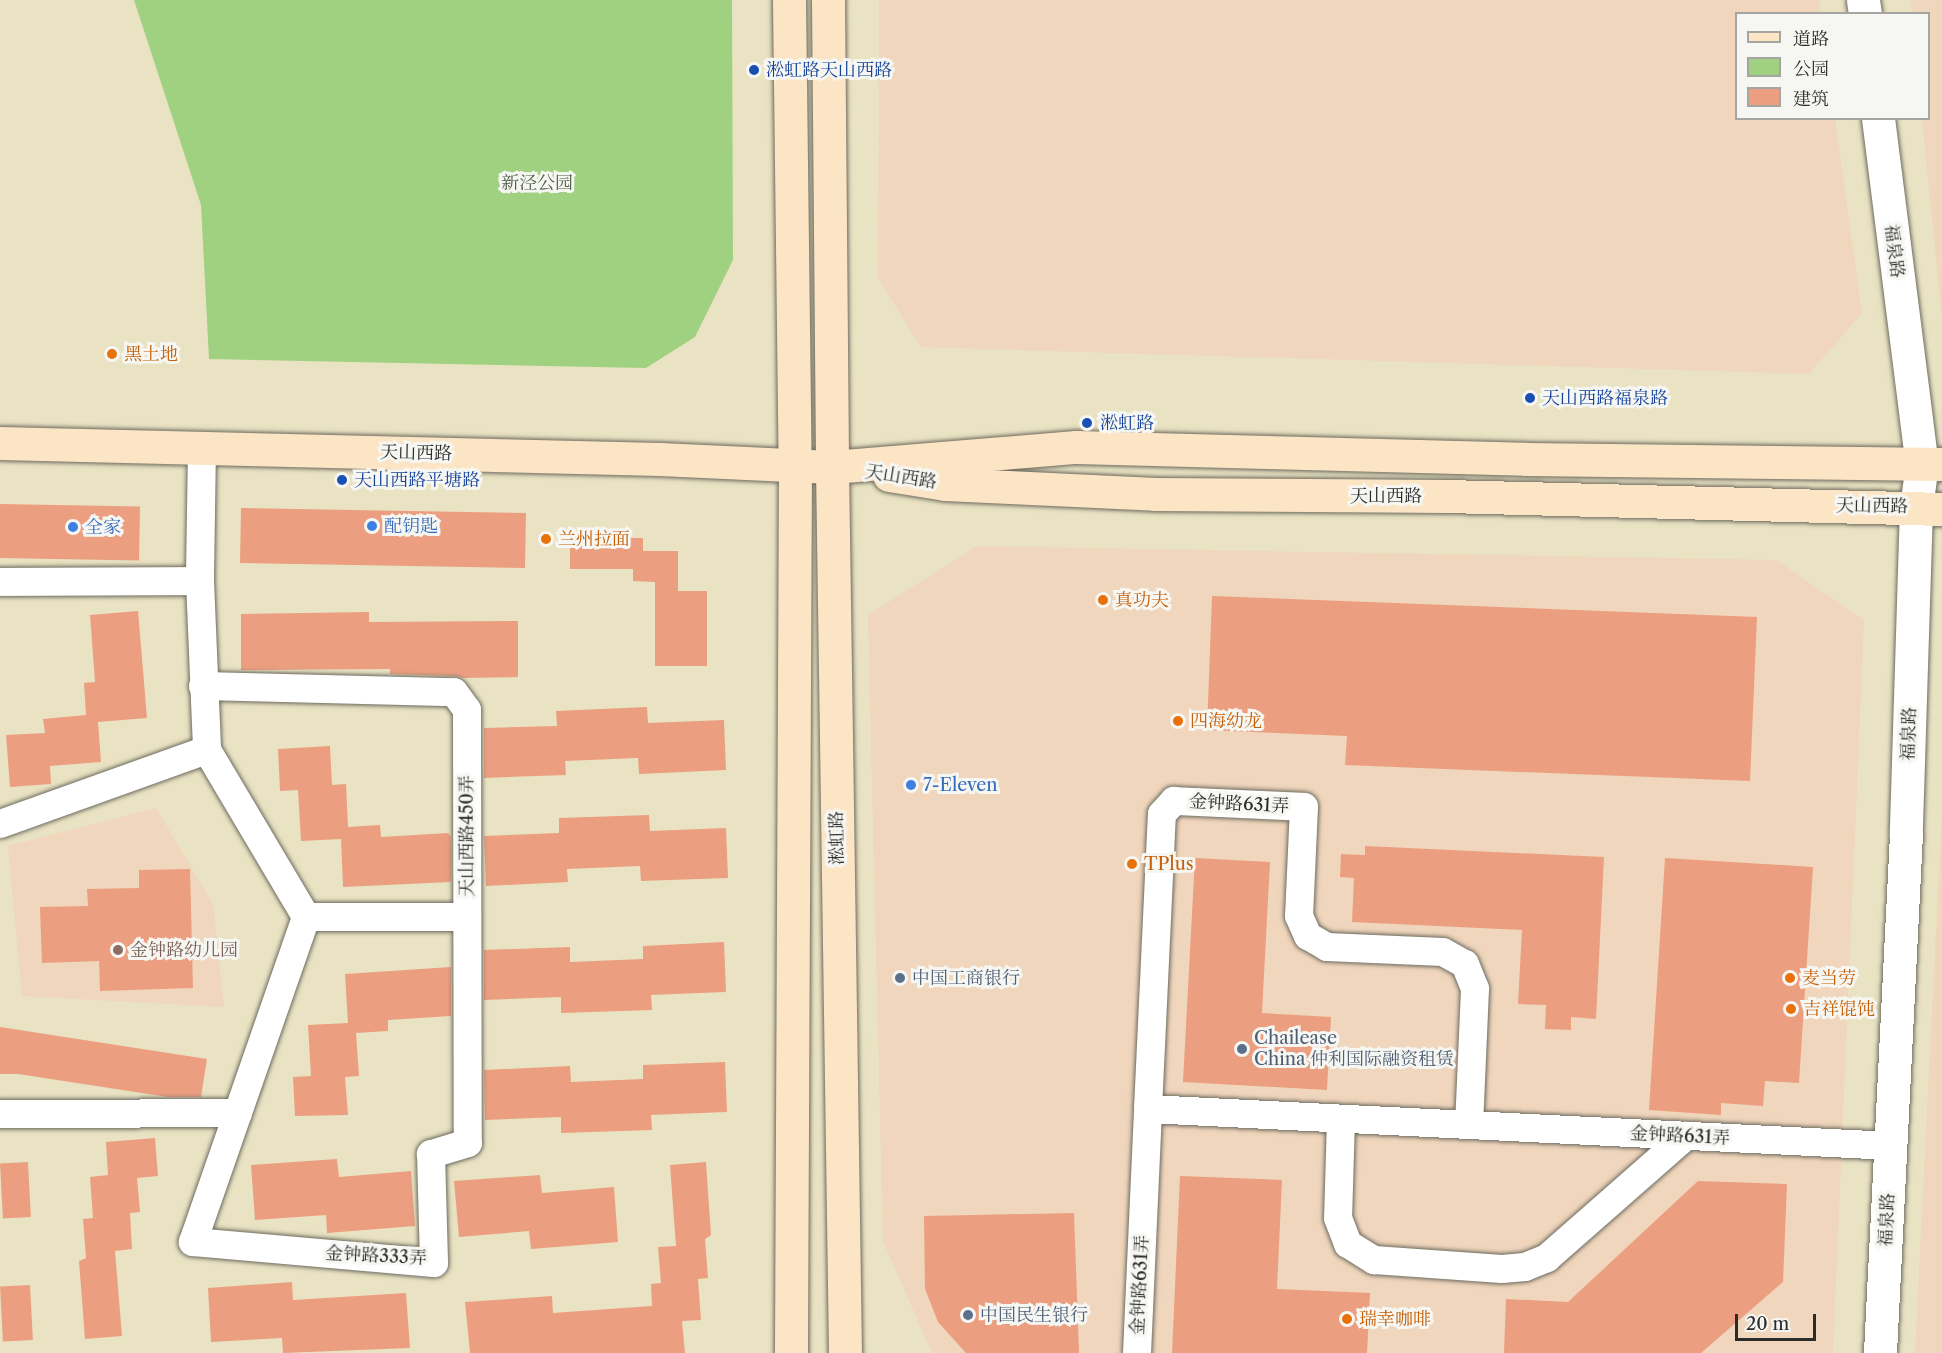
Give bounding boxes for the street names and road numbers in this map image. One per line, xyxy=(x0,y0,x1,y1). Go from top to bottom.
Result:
street label: 福泉路 xyxy=(1880,223,1908,279)
street label: 天山西路 xyxy=(380,442,452,464)
street label: 天山西路 xyxy=(864,461,938,493)
street label: 天山西路 xyxy=(1350,485,1422,507)
street label: 天山西路 xyxy=(1836,495,1908,517)
street label: 福泉路 xyxy=(1897,707,1921,761)
street label: 天山西路450弄 xyxy=(456,775,478,897)
street label: 金钟路631弄 xyxy=(1188,791,1290,817)
street label: 淞虹路 xyxy=(826,811,848,865)
street label: 金钟路631弄 xyxy=(1629,1123,1731,1149)
street label: 福泉路 xyxy=(1875,1192,1899,1248)
street label: 金钟路631弄 xyxy=(1127,1234,1153,1336)
street label: 金钟路333弄 xyxy=(325,1243,427,1269)

